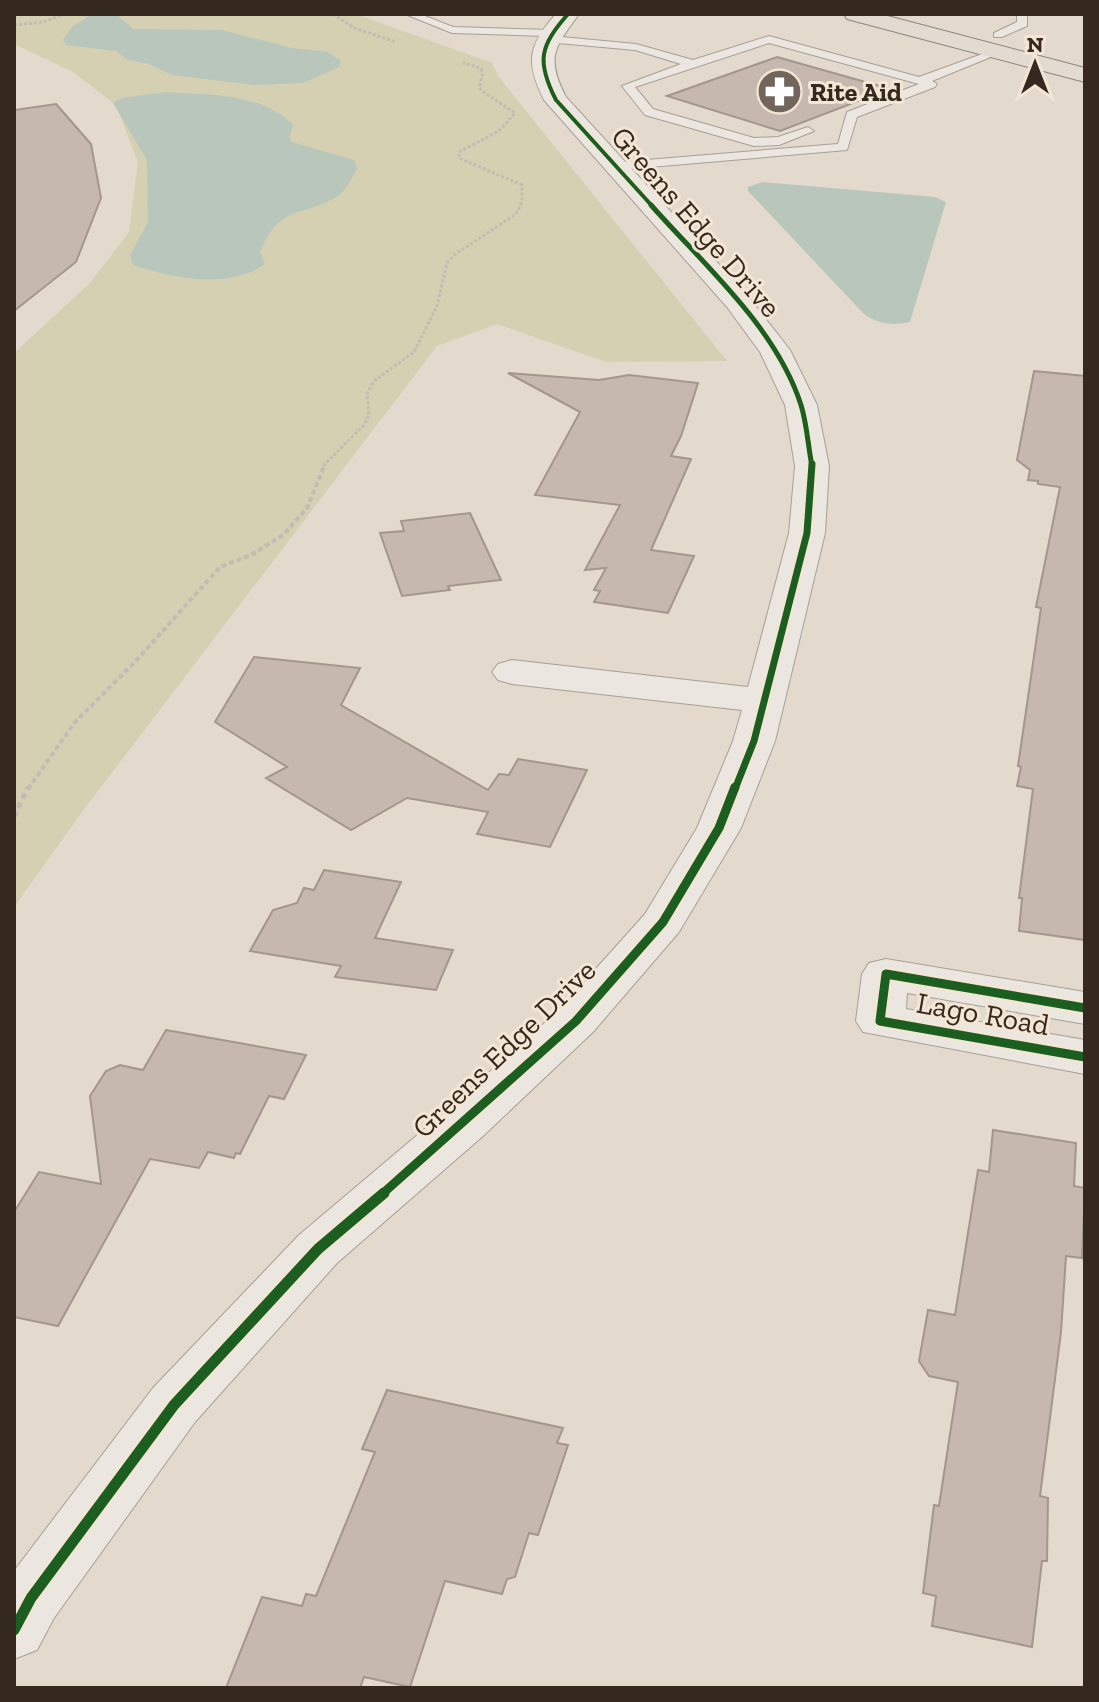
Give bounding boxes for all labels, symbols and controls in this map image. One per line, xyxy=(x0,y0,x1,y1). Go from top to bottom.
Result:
north arrow xyxy=(995,24,1075,104)
text: N xyxy=(1027,31,1044,58)
pharmacy icon: Rite Aid xyxy=(755,68,803,116)
place label: Rite Aid xyxy=(810,76,902,108)
street label: Greens Edge Drive xyxy=(603,119,789,325)
street label: Greens Edge Drive xyxy=(405,952,603,1146)
street label: Lago Road xyxy=(914,985,1053,1043)

